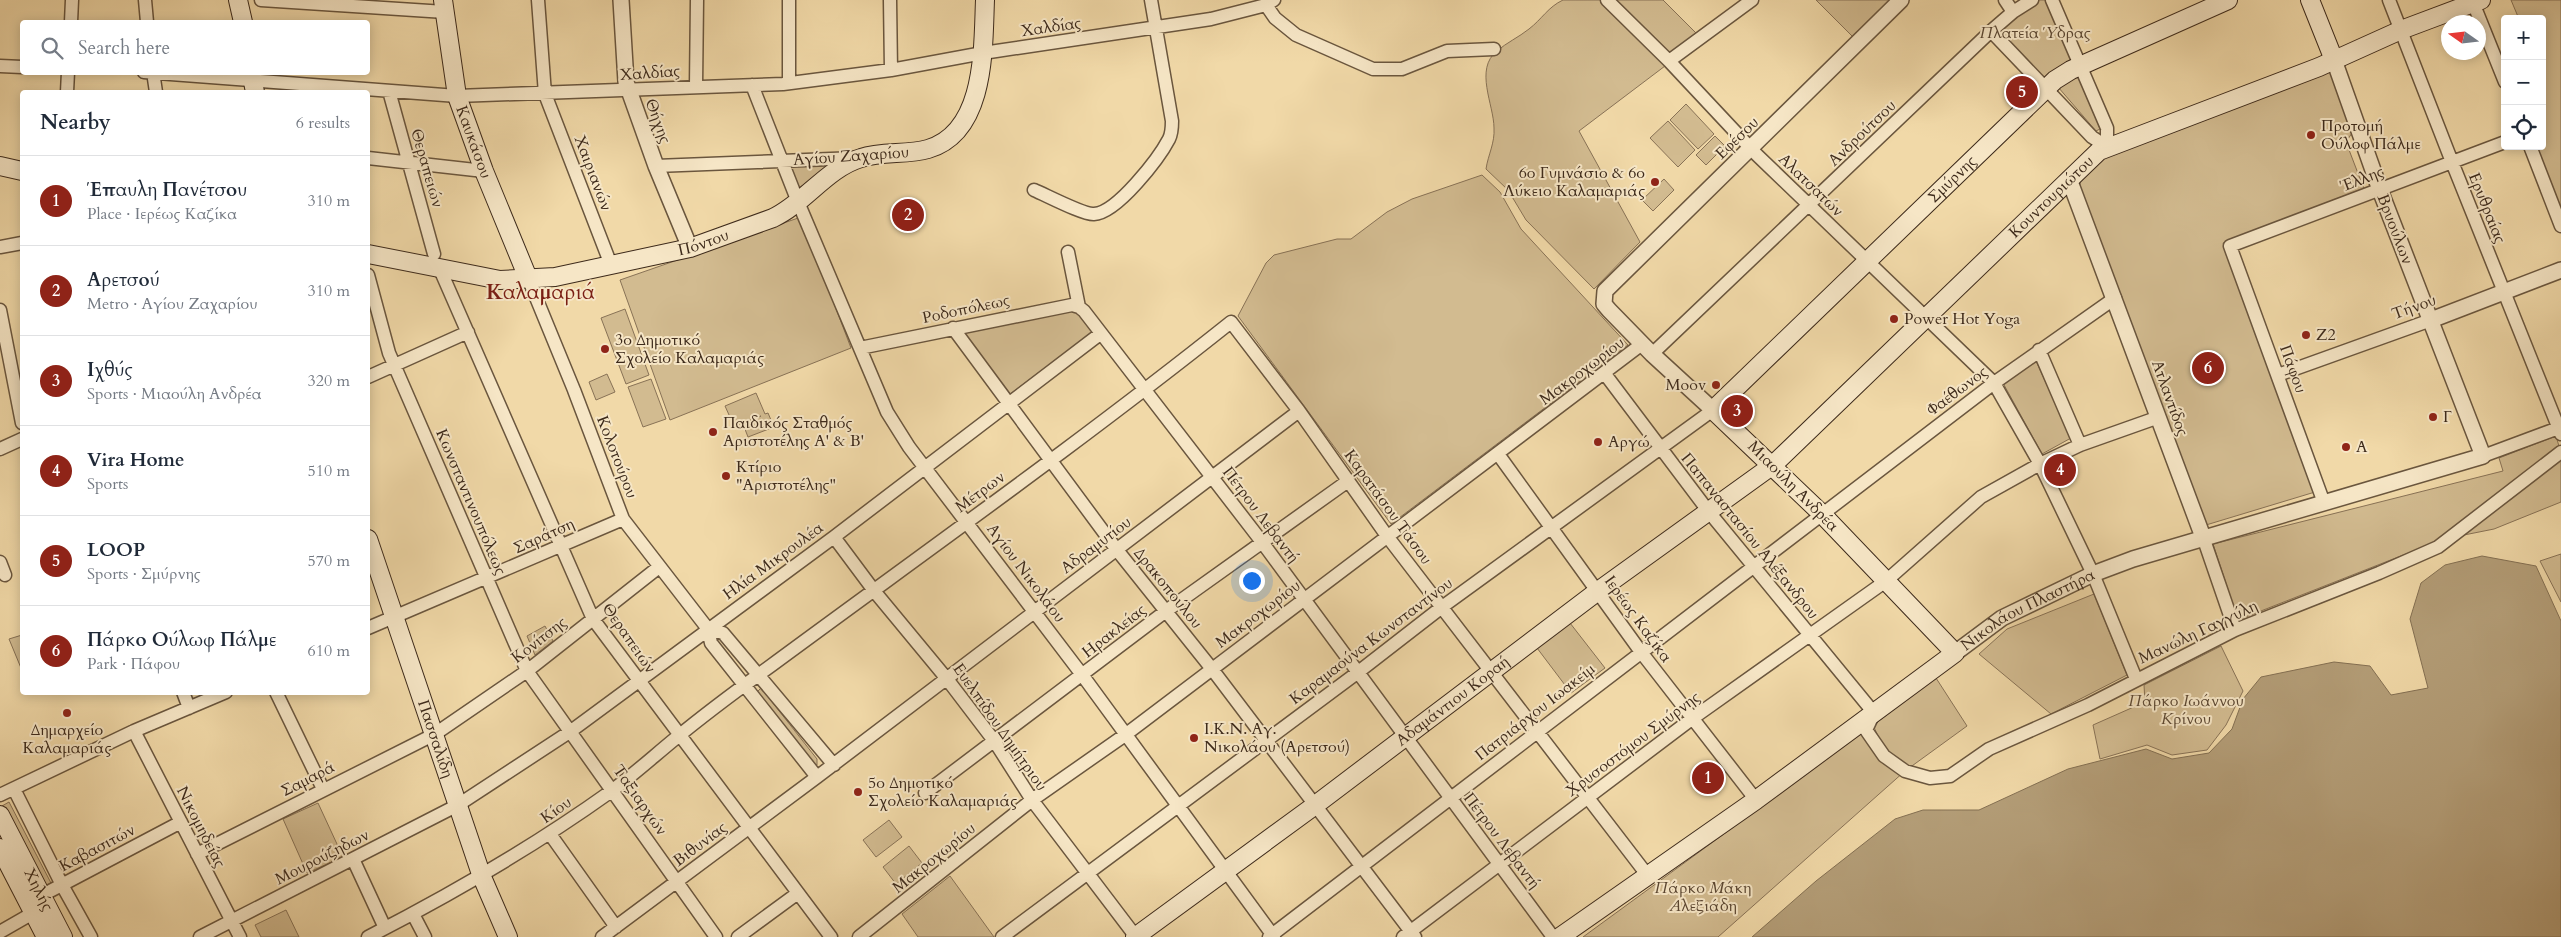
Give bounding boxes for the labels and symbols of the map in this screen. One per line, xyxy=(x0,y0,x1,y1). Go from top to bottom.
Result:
street label: Χαλδίας xyxy=(1020,12,1083,42)
north arrow xyxy=(2441,15,2486,60)
park label: Πλατεία Ύδρας xyxy=(1979,22,2091,44)
street label: Χαλδίας xyxy=(619,60,681,86)
pin: 5 xyxy=(2006,73,2038,111)
street label: Θήχης xyxy=(640,95,676,147)
street label: Ανδρούτσου xyxy=(1823,95,1901,171)
street label: Καυκάσου xyxy=(450,103,497,182)
street label: Εφέσου xyxy=(1710,112,1764,164)
place label: Προτομή Ούλοφ Πάλμε xyxy=(2321,115,2421,155)
street label: Θεραπειών xyxy=(405,126,449,210)
marker: Προτομή Ούλοφ Πάλμε xyxy=(2305,129,2317,141)
street label: Χαιριανών xyxy=(569,132,617,214)
street label: Αγίου Ζαχαρίου xyxy=(792,141,910,171)
street label: Αλατσατών xyxy=(1774,148,1848,222)
street label: Σμύρνης xyxy=(1923,150,1981,208)
street label: Κουντουριώτου xyxy=(2004,151,2099,243)
street label: Έλλης xyxy=(2336,161,2387,198)
place label: 6ο Γυμνάσιο & 6ο Λύκειο Καλαμαριάς xyxy=(1503,162,1645,202)
street label: Ερυθραίας xyxy=(2463,169,2511,247)
marker: 6ο Γυμνάσιο & 6ο Λύκειο Καλαμαριάς xyxy=(1649,176,1661,188)
street label: Βρυούλων xyxy=(2372,191,2418,267)
pin: 2 xyxy=(892,196,924,234)
street label: Πόντου xyxy=(676,224,732,261)
district label: Καλαμαριά xyxy=(486,278,596,307)
street label: Ροδοπόλεως xyxy=(920,289,1012,329)
street label: Τήνου xyxy=(2389,289,2439,325)
place label: Power Hot Yoga xyxy=(1904,308,2020,330)
marker: Power Hot Yoga xyxy=(1888,313,1900,325)
place label: Ζ2 xyxy=(2316,324,2336,346)
place label: 3ο Δημοτικό Σχολείο Καλαμαριάς xyxy=(615,329,764,369)
marker: Ζ2 xyxy=(2300,329,2312,341)
street label: Μακροχωρίου xyxy=(1535,332,1629,410)
street label: Πάφου xyxy=(2274,342,2312,396)
marker: 3ο Δημοτικό Σχολείο Καλαμαριάς xyxy=(599,343,611,355)
pin: 6 xyxy=(2192,349,2224,387)
street label: Ατλαντίδος xyxy=(2146,357,2194,439)
street label: Φαέθωνος xyxy=(1922,361,1992,421)
place label: Moov xyxy=(1666,374,1707,396)
marker: Moov xyxy=(1710,379,1722,391)
pin: 3 xyxy=(1721,392,1753,430)
place label: Γ xyxy=(2443,406,2452,428)
marker: Γ xyxy=(2427,411,2439,423)
street label: Κολοτούρου xyxy=(591,412,643,502)
place label: Παιδικός Σταθμός Αριστοτέλης Α' & Β' xyxy=(723,412,864,452)
street label: Κωνσταντινουπόλεως xyxy=(430,426,512,579)
marker: Παιδικός Σταθμός Αριστοτέλης Α' & Β' xyxy=(707,426,719,438)
place label: Αργώ xyxy=(1608,431,1650,453)
marker: Αργώ xyxy=(1592,436,1604,448)
street label: Μιαούλη Ανδρέα xyxy=(1743,436,1844,537)
place label: Α xyxy=(2356,436,2368,458)
marker: Α xyxy=(2340,441,2352,453)
street label: Καρατάσου Τάσου xyxy=(1339,445,1437,569)
street label: Παπαναστασίου Αλέξανδρου xyxy=(1676,448,1824,624)
pin: 4 xyxy=(2044,451,2076,489)
place label: Κτίριο "Αριστοτέλης" xyxy=(736,456,836,496)
street label: Πέτρου Λεβαντή xyxy=(1217,462,1305,568)
street label: Μέτρων xyxy=(951,466,1009,518)
marker: Κτίριο "Αριστοτέλης" xyxy=(720,470,732,482)
street label: Αδραμυτίου xyxy=(1056,511,1136,579)
street label: Σαράτση xyxy=(510,513,578,559)
street label: Ηλία Μικρουλέα xyxy=(718,517,828,605)
street label: Αγίου Νικολάου xyxy=(981,519,1071,627)
street label: Δρακοπούλου xyxy=(1128,543,1208,633)
street label: Νικολάου Πλαστήρα xyxy=(1956,564,2099,656)
your location xyxy=(1239,568,1265,594)
street label: Ιερέως Καζίκα xyxy=(1599,571,1677,667)
street label: Καραμαούνα Κωνσταντίνου xyxy=(1285,572,1457,710)
street label: Μακροχωρίου xyxy=(1211,575,1305,653)
street label: Μανώλη Γαγγύλη xyxy=(2135,595,2261,669)
street label: Θεραπειών xyxy=(597,599,661,678)
street label: Ηρακλείας xyxy=(1077,599,1151,663)
street label: Κονίτσης xyxy=(507,611,571,669)
street label: Αδαμάντιου Κοραή xyxy=(1391,651,1514,751)
street label: Πατριάρχου Ιωακείμ xyxy=(1470,658,1600,766)
street label: Ευελπίδου Δημήτριου xyxy=(948,659,1052,795)
street label: Χρυσοστόμου Σμύρνης xyxy=(1561,686,1705,802)
park label: Πάρκο Ιωάννου Κρίνου xyxy=(2128,690,2244,730)
street label: Πασσαλίδη xyxy=(412,697,459,781)
marker: Δημαρχείο Καλαμαριάς xyxy=(61,707,73,719)
place label: Ι.Κ.Ν. Αγ. Νικολάου (Αρετσού) xyxy=(1204,718,1350,758)
place label: Δημαρχείο Καλαμαριάς xyxy=(23,719,112,759)
marker: Ι.Κ.Ν. Αγ. Νικολάου (Αρετσού) xyxy=(1188,732,1200,744)
street label: Σαμαρά xyxy=(277,756,339,802)
pin: 1 xyxy=(1692,759,1724,797)
street label: Ταξιαρχών xyxy=(608,760,672,840)
place label: 5ο Δημοτικό Σχολείο Καλαμαριάς xyxy=(868,772,1017,812)
street label: Νικομηδείας xyxy=(171,782,231,872)
marker: 5ο Δημοτικό Σχολείο Καλαμαριάς xyxy=(852,786,864,798)
street label: Πέτρου Λεβαντή xyxy=(1458,788,1546,894)
street label: Κίου xyxy=(536,791,576,829)
street label: Βιθυνίας xyxy=(669,816,731,871)
street label: Μακροχωρίου xyxy=(888,818,980,898)
street label: Καβασιτών xyxy=(55,819,139,877)
street label: Μουρούζηδων xyxy=(271,824,373,890)
street label: Χηλής xyxy=(18,864,59,915)
park label: Πάρκο Μάκη Αλεξιάδη xyxy=(1655,877,1751,917)

